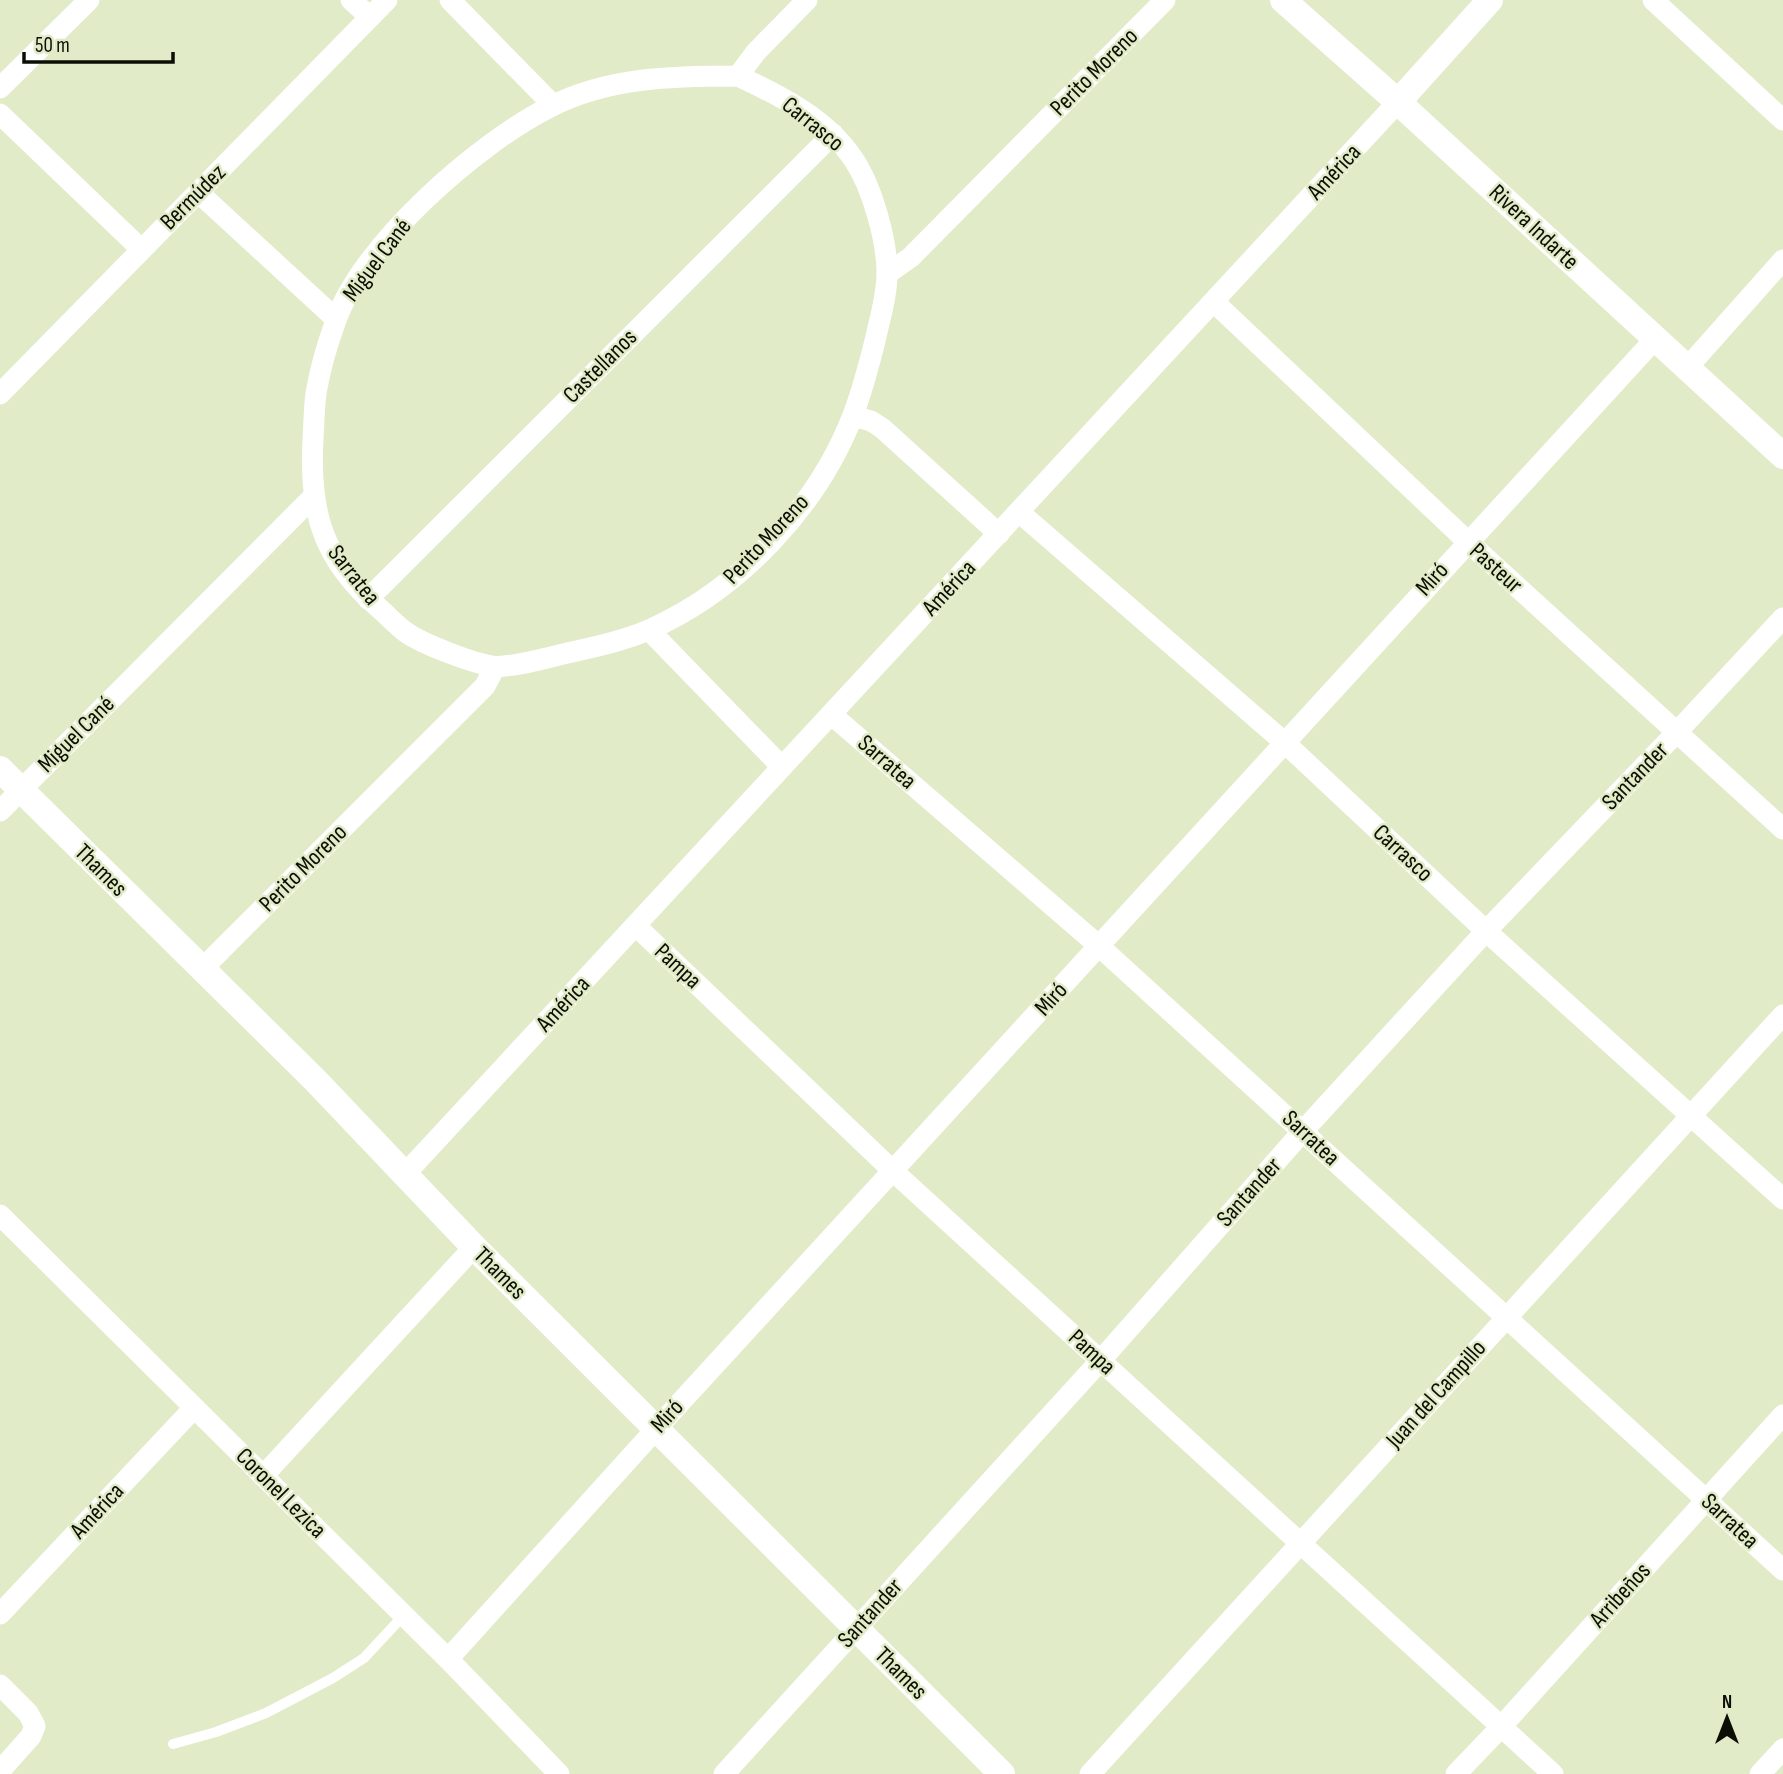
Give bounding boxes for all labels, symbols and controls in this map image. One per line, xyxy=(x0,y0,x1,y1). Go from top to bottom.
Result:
scale bar xyxy=(24,21,173,65)
street label: Perito Moreno xyxy=(1044,22,1144,122)
text: 50 m xyxy=(35,33,70,58)
street label: Carrasco xyxy=(776,90,850,158)
street label: América xyxy=(1300,138,1367,207)
street label: Bermúdez xyxy=(154,158,232,236)
street label: Rivera Indarte xyxy=(1483,178,1585,276)
street label: Miguel Cané xyxy=(336,213,418,307)
street label: Castellanos xyxy=(557,323,643,409)
street label: Perito Moreno xyxy=(717,488,815,590)
street label: Pasteur xyxy=(1463,537,1529,599)
street label: Sarratea xyxy=(322,539,386,611)
street label: América xyxy=(915,554,982,623)
street label: Miró xyxy=(1409,556,1455,602)
street label: Miguel Cané xyxy=(32,690,120,778)
street label: Sarratea xyxy=(852,729,922,795)
street label: Santander xyxy=(1596,736,1674,816)
street label: Perito Moreno xyxy=(253,818,353,918)
street label: Carrasco xyxy=(1367,818,1439,888)
street label: Thames xyxy=(69,838,133,902)
street label: Pampa xyxy=(649,937,707,995)
street label: América xyxy=(529,970,596,1039)
street label: Miró xyxy=(1028,976,1074,1022)
street label: Sarratea xyxy=(1276,1104,1346,1172)
street label: Santander xyxy=(1210,1151,1288,1233)
street label: Thames xyxy=(468,1241,532,1305)
street label: Pampa xyxy=(1063,1323,1121,1381)
street label: Juan del Campillo xyxy=(1379,1334,1492,1455)
street label: Miró xyxy=(644,1393,690,1439)
street label: Coronel Lezica xyxy=(230,1442,332,1544)
street label: América xyxy=(63,1477,130,1546)
street label: Sarratea xyxy=(1695,1487,1765,1555)
street label: Arribeños xyxy=(1583,1557,1657,1634)
street label: Santander xyxy=(831,1572,909,1654)
street label: Thames xyxy=(869,1641,933,1705)
north arrow xyxy=(1692,1683,1762,1753)
text: N xyxy=(1722,1691,1732,1714)

